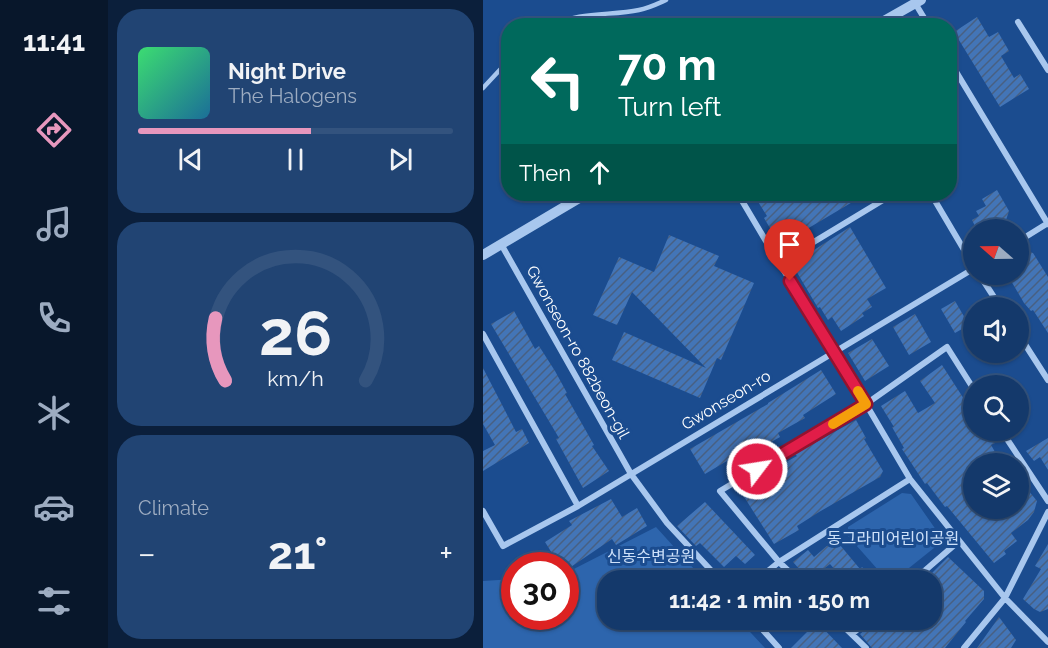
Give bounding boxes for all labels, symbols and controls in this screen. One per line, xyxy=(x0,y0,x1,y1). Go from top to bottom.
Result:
text: 11:41 xyxy=(23,26,85,57)
text: 70 m xyxy=(618,41,717,90)
icon: left xyxy=(519,42,597,120)
text: Night Drive xyxy=(228,58,346,84)
text: The Halogens xyxy=(228,84,357,108)
text: Turn left xyxy=(618,91,721,122)
icon: directions xyxy=(33,109,75,151)
icon: previous xyxy=(174,143,207,176)
icon: pause xyxy=(279,143,312,176)
icon: next xyxy=(384,143,417,176)
icon: ahead xyxy=(583,156,616,189)
text: Then xyxy=(519,160,571,186)
icon: music xyxy=(33,203,75,245)
pin xyxy=(764,219,815,281)
north arrow xyxy=(963,219,1029,285)
map controls xyxy=(963,219,1029,519)
icon: arrive xyxy=(773,228,806,261)
street label: Gwonseon-ro 882beon-gil xyxy=(523,262,634,442)
text: 26 xyxy=(259,296,332,370)
icon: phone xyxy=(33,297,75,339)
button: sound xyxy=(963,297,1029,363)
text: km/h xyxy=(267,366,324,391)
street label: Gwonseon-ro xyxy=(678,366,774,434)
button: search xyxy=(963,375,1029,441)
icon: climate xyxy=(33,392,75,434)
position arrow xyxy=(725,437,789,501)
button: layers xyxy=(963,453,1029,519)
icon: car xyxy=(33,486,75,528)
text: Climate xyxy=(138,496,209,520)
text: 21° xyxy=(268,527,327,580)
park label: 동그라미어린이공원 xyxy=(827,529,959,548)
text: − xyxy=(138,534,156,573)
text: + xyxy=(439,534,453,573)
park label: 신동수변공원 xyxy=(607,547,695,566)
speed limit sign: 30 xyxy=(501,552,579,630)
icon: filters xyxy=(33,580,75,622)
text: 11:42 · 1 min · 150 m xyxy=(669,587,870,613)

